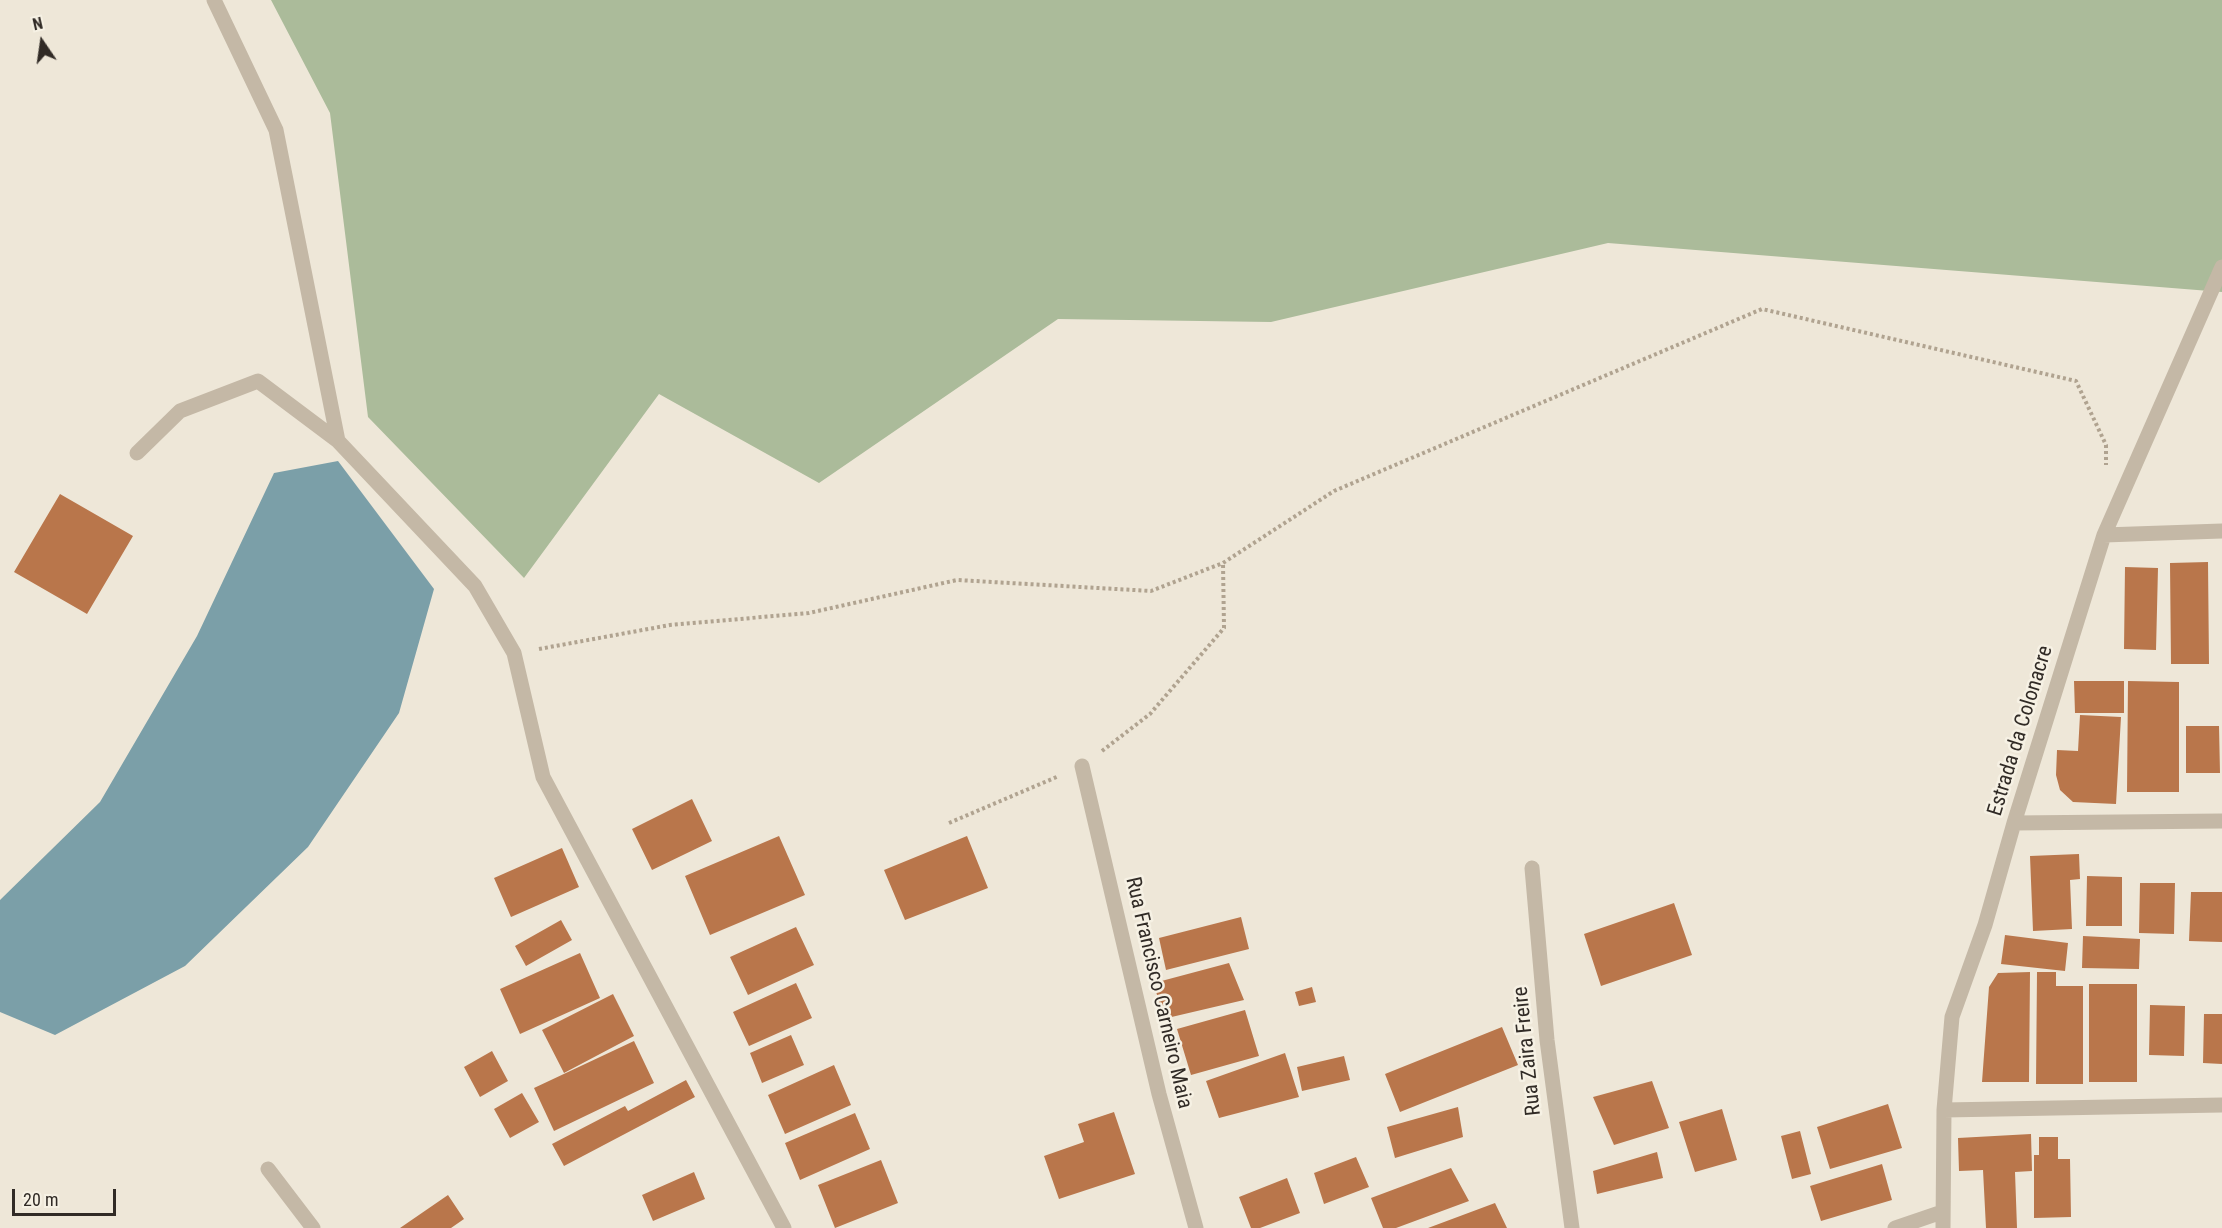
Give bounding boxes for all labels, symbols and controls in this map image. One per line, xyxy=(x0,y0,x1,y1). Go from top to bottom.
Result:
north arrow xyxy=(12,12,72,72)
text: N xyxy=(31,14,45,34)
street label: Estrada da Colonacre xyxy=(1983,643,2059,819)
street label: Rua Francisco Carneiro Maia xyxy=(1119,875,1197,1111)
street label: Rua Zaira Freire xyxy=(1509,985,1547,1117)
scale bar xyxy=(15,1177,118,1215)
text: 20 m xyxy=(23,1189,58,1210)

